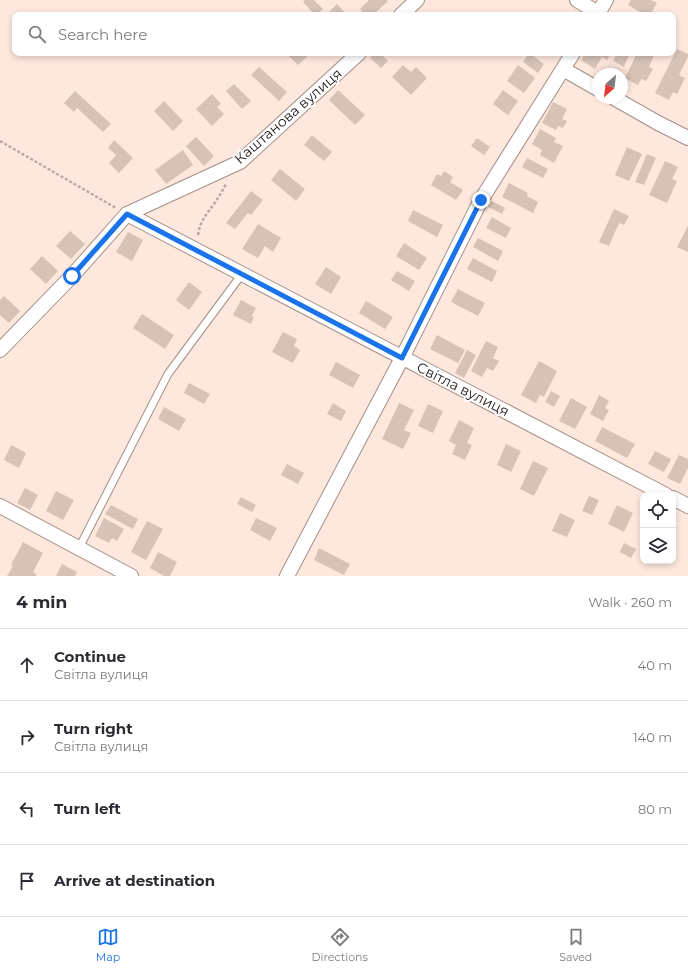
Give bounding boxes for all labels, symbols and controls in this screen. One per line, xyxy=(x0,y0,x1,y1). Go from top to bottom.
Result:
search box xyxy=(12,12,676,56)
icon: search xyxy=(26,23,48,45)
text: Search here xyxy=(58,25,147,44)
street label: Каштанова вулиця xyxy=(230,64,346,168)
north arrow xyxy=(592,68,628,104)
route end xyxy=(472,191,490,209)
route start xyxy=(63,267,81,285)
street label: Світла вулиця xyxy=(414,358,512,420)
map controls xyxy=(640,492,676,564)
button: locate xyxy=(640,492,676,528)
button: layers xyxy=(640,528,676,564)
text: 4 min xyxy=(16,592,67,612)
text: Walk · 260 m xyxy=(588,594,672,610)
text: Continue xyxy=(54,647,126,666)
icon: ahead xyxy=(16,654,38,676)
text: 40 m xyxy=(638,657,672,673)
text: Світла вулиця xyxy=(54,666,148,682)
text: Turn right xyxy=(54,719,133,738)
icon: right xyxy=(16,726,38,748)
text: 140 m xyxy=(633,729,672,745)
text: Світла вулиця xyxy=(54,738,148,754)
icon: left xyxy=(16,798,38,820)
text: Turn left xyxy=(54,799,121,818)
text: 80 m xyxy=(638,801,672,817)
icon: arrive xyxy=(16,870,38,892)
text: Arrive at destination xyxy=(54,871,215,890)
tab: Map xyxy=(96,926,120,964)
tab: Directions xyxy=(312,926,368,964)
tab: Saved xyxy=(559,926,592,964)

